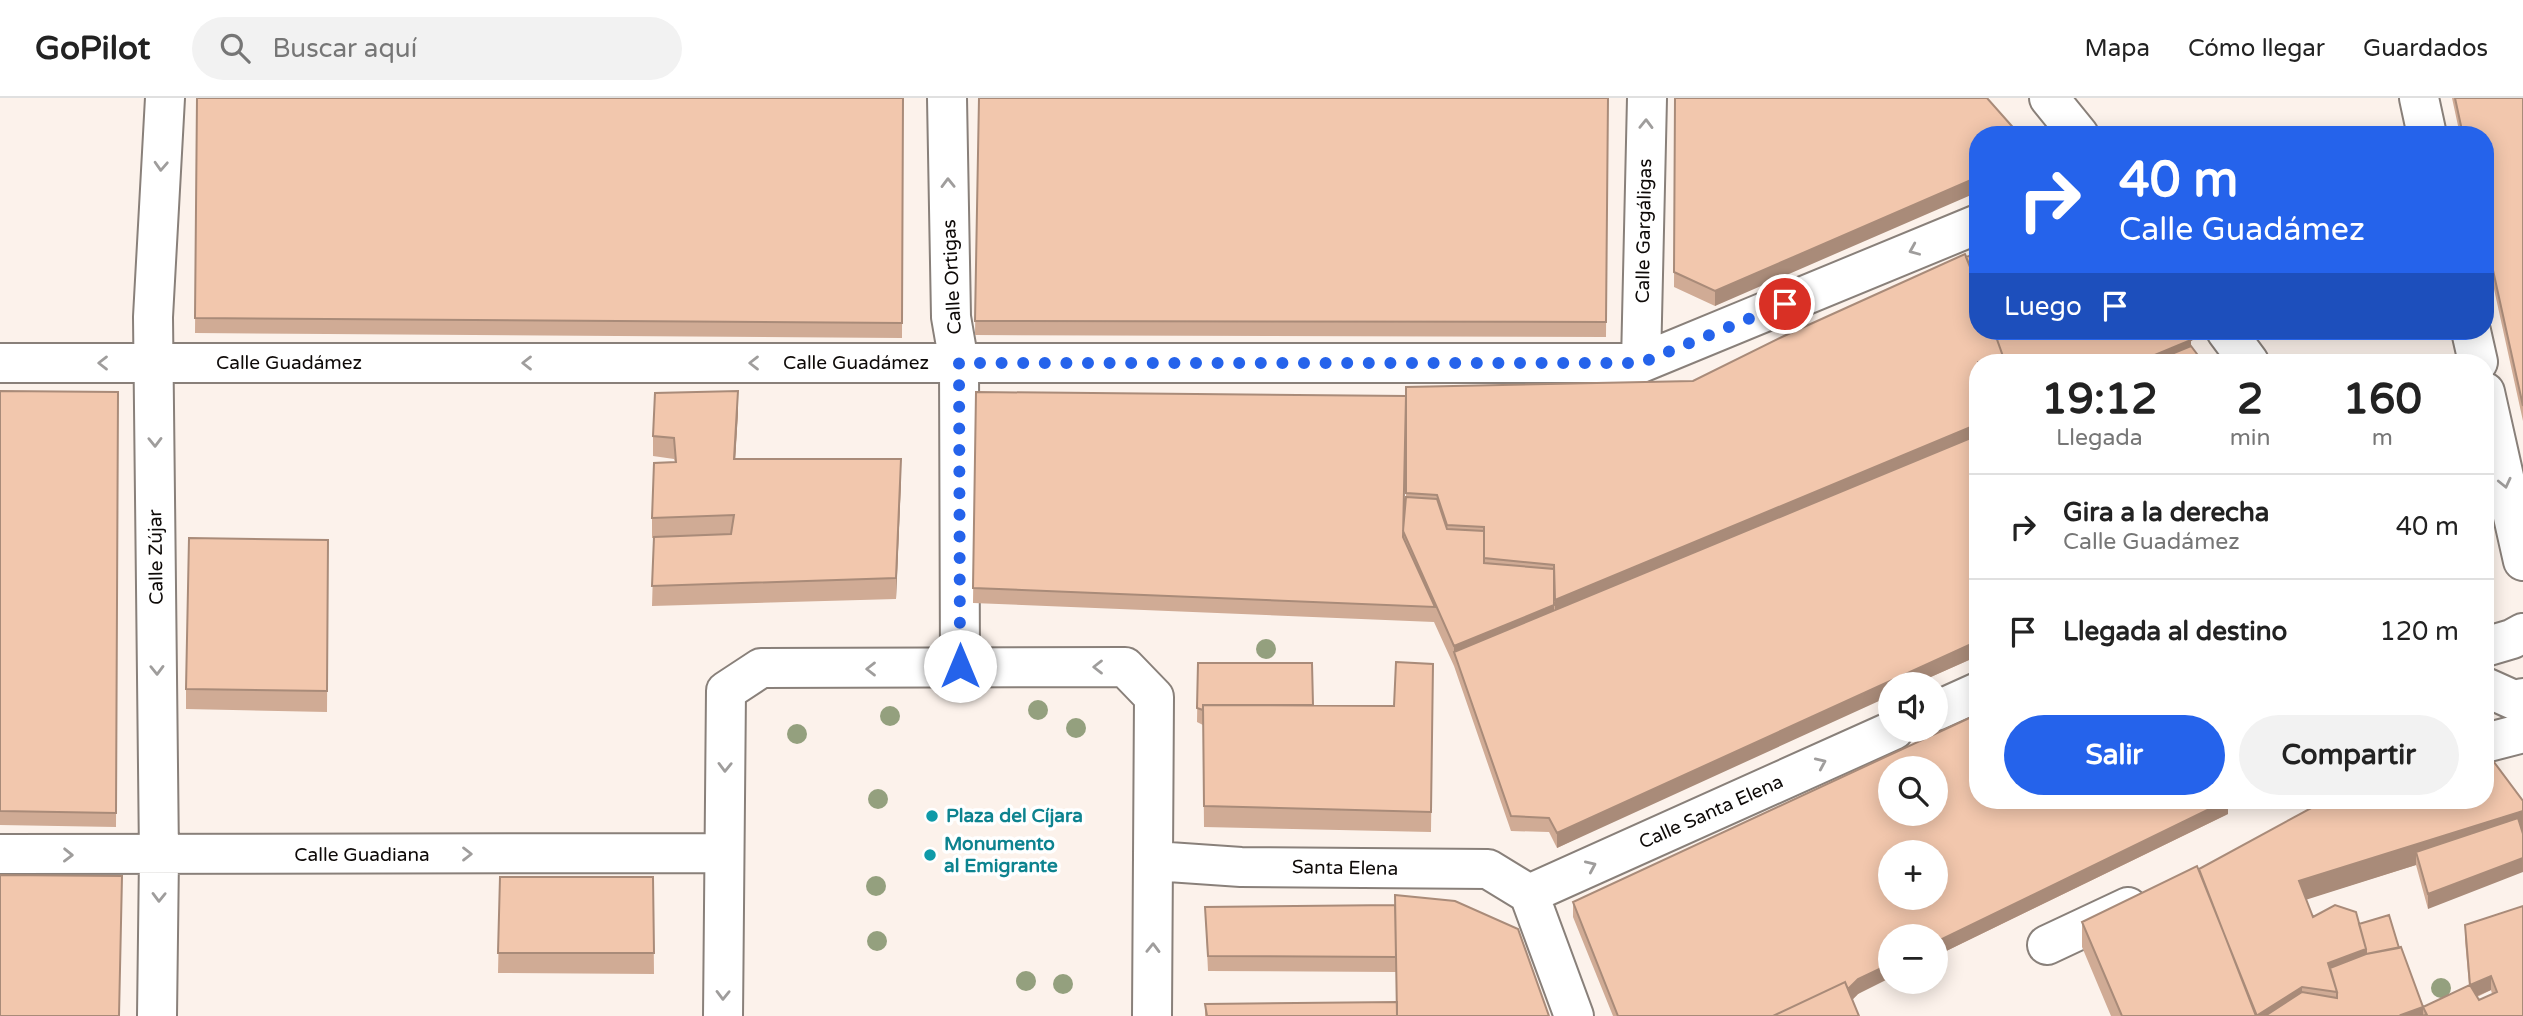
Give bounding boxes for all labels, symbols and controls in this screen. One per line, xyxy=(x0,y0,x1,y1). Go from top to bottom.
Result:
search box xyxy=(192,17,682,80)
text: GoPilot xyxy=(35,29,150,68)
icon: search xyxy=(216,29,254,67)
text: Buscar aquí xyxy=(272,33,417,64)
text: Mapa xyxy=(2085,34,2150,63)
text: Cómo llegar xyxy=(2188,34,2325,63)
text: Guardados xyxy=(2363,34,2488,63)
one-way arrow xyxy=(1639,118,1654,129)
text: 40 m xyxy=(2119,151,2238,210)
icon: right xyxy=(2004,154,2095,245)
street label: Calle Gargáligas xyxy=(1632,158,1656,304)
one-way arrow xyxy=(154,161,169,172)
one-way arrow xyxy=(940,177,956,187)
text: Calle Guadámez xyxy=(2119,211,2365,249)
street label: Calle Ortigas xyxy=(938,219,966,335)
one-way arrow xyxy=(1909,242,1922,256)
pin xyxy=(1755,274,1815,334)
icon: arrive xyxy=(1766,285,1804,323)
icon: arrive xyxy=(2096,287,2134,325)
text: Luego xyxy=(2004,291,2082,322)
street label: Calle Guadámez xyxy=(216,352,362,374)
street label: Calle Guadámez xyxy=(783,352,929,374)
one-way arrow xyxy=(97,355,108,371)
one-way arrow xyxy=(521,355,531,371)
one-way arrow xyxy=(748,355,759,371)
text: 19:12 xyxy=(2041,374,2158,425)
text: 2 xyxy=(2237,374,2263,425)
text: 160 xyxy=(2343,374,2422,425)
text: Llegada xyxy=(2056,424,2143,452)
text: min xyxy=(2230,424,2271,452)
text: m xyxy=(2372,424,2393,452)
one-way arrow xyxy=(147,438,163,448)
one-way arrow xyxy=(2497,477,2512,489)
text: Gira a la derecha xyxy=(2063,497,2269,528)
street label: Calle Zújar xyxy=(144,508,168,605)
icon: right xyxy=(2004,508,2042,546)
text: 40 m xyxy=(2396,511,2459,542)
text: Calle Guadámez xyxy=(2063,528,2240,556)
icon: arrive xyxy=(2004,613,2042,651)
text: Llegada al destino xyxy=(2063,616,2287,647)
text: 120 m xyxy=(2379,616,2459,647)
position arrow xyxy=(923,629,997,703)
one-way arrow xyxy=(1093,659,1103,675)
one-way arrow xyxy=(865,661,876,677)
one-way arrow xyxy=(150,665,165,676)
map controls xyxy=(1878,672,1948,994)
button: sound xyxy=(1878,672,1948,742)
button: Salir xyxy=(2004,715,2225,795)
button: Compartir xyxy=(2239,715,2459,795)
button: search xyxy=(1878,756,1948,826)
one-way arrow xyxy=(1814,757,1826,771)
one-way arrow xyxy=(718,762,733,773)
street label: Calle Santa Elena xyxy=(1635,770,1787,854)
place label: Plaza del Cíjara xyxy=(946,805,1083,828)
marker: Plaza del Cíjara xyxy=(924,808,940,824)
place label: Monumento al Emigrante xyxy=(944,833,1058,878)
button: + xyxy=(1878,840,1948,910)
street label: Calle Guadiana xyxy=(294,844,430,866)
one-way arrow xyxy=(462,846,473,862)
one-way arrow xyxy=(63,847,74,863)
marker: Monumento al Emigrante xyxy=(922,847,938,863)
street label: Santa Elena xyxy=(1292,856,1398,880)
one-way arrow xyxy=(1584,860,1596,874)
one-way arrow xyxy=(151,892,166,903)
button: − xyxy=(1878,924,1948,994)
one-way arrow xyxy=(1145,942,1161,953)
one-way arrow xyxy=(715,990,731,1001)

